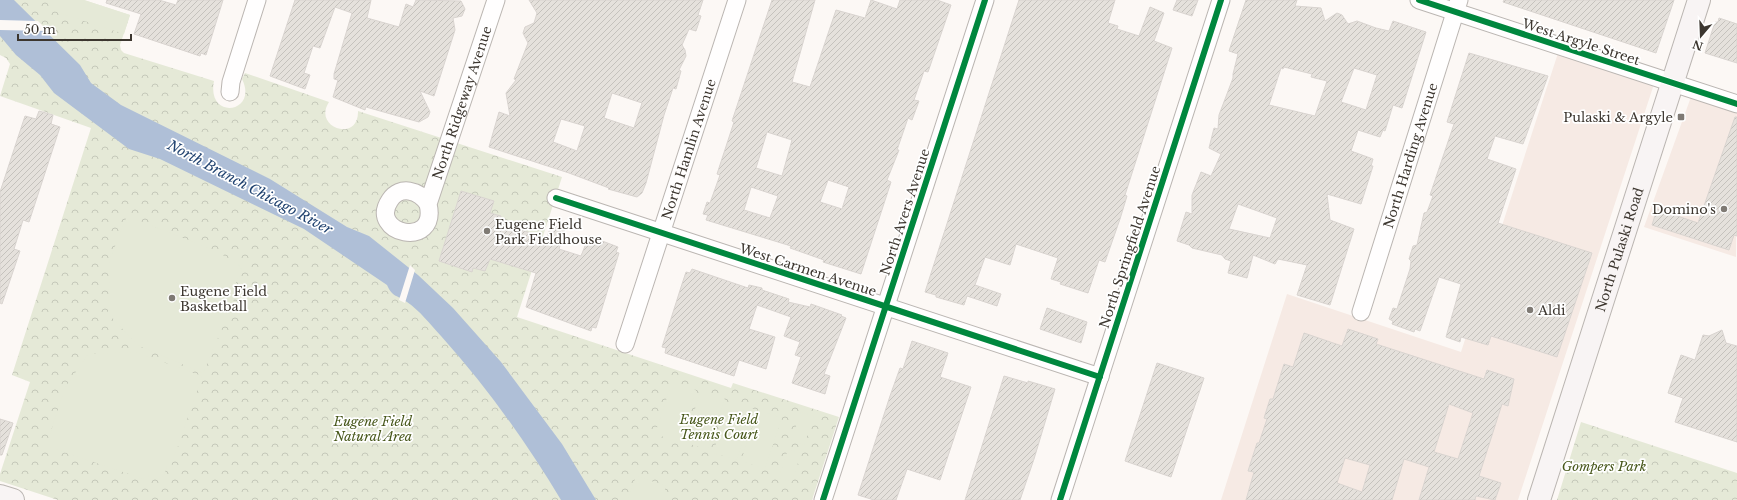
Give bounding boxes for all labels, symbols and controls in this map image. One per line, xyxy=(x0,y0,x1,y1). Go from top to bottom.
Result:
street label: West Argyle Street xyxy=(1519,15,1642,69)
scale bar xyxy=(18,16,131,42)
north arrow xyxy=(1681,16,1721,56)
text: 50 m xyxy=(24,22,56,37)
street label: North Ridgeway Avenue xyxy=(428,24,495,182)
text: N xyxy=(1690,37,1705,54)
street label: North Hamlin Avenue xyxy=(658,76,719,222)
street label: North Harding Avenue xyxy=(1379,81,1441,230)
place label: Pulaski & Argyle xyxy=(1563,109,1673,126)
marker: Pulaski & Argyle xyxy=(1676,112,1686,122)
water label: North Branch Chicago River xyxy=(164,135,336,238)
street label: North Avers Avenue xyxy=(876,146,934,278)
street label: North Springfield Avenue xyxy=(1096,164,1164,330)
street label: North Pulaski Road xyxy=(1591,185,1647,314)
place label: Domino's xyxy=(1652,201,1716,218)
marker: Domino's xyxy=(1719,204,1729,214)
place label: Eugene Field Park Fieldhouse xyxy=(495,216,602,248)
marker: Eugene Field Park Fieldhouse xyxy=(482,226,492,236)
street label: West Carmen Avenue xyxy=(736,239,879,300)
place label: Eugene Field Basketball xyxy=(180,283,267,315)
marker: Eugene Field Basketball xyxy=(167,293,177,303)
place label: Aldi xyxy=(1537,302,1566,319)
marker: Aldi xyxy=(1525,305,1535,315)
park label: Eugene Field Tennis Court xyxy=(679,411,759,443)
park label: Eugene Field Natural Area xyxy=(333,413,413,445)
park label: Gompers Park xyxy=(1562,458,1647,475)

